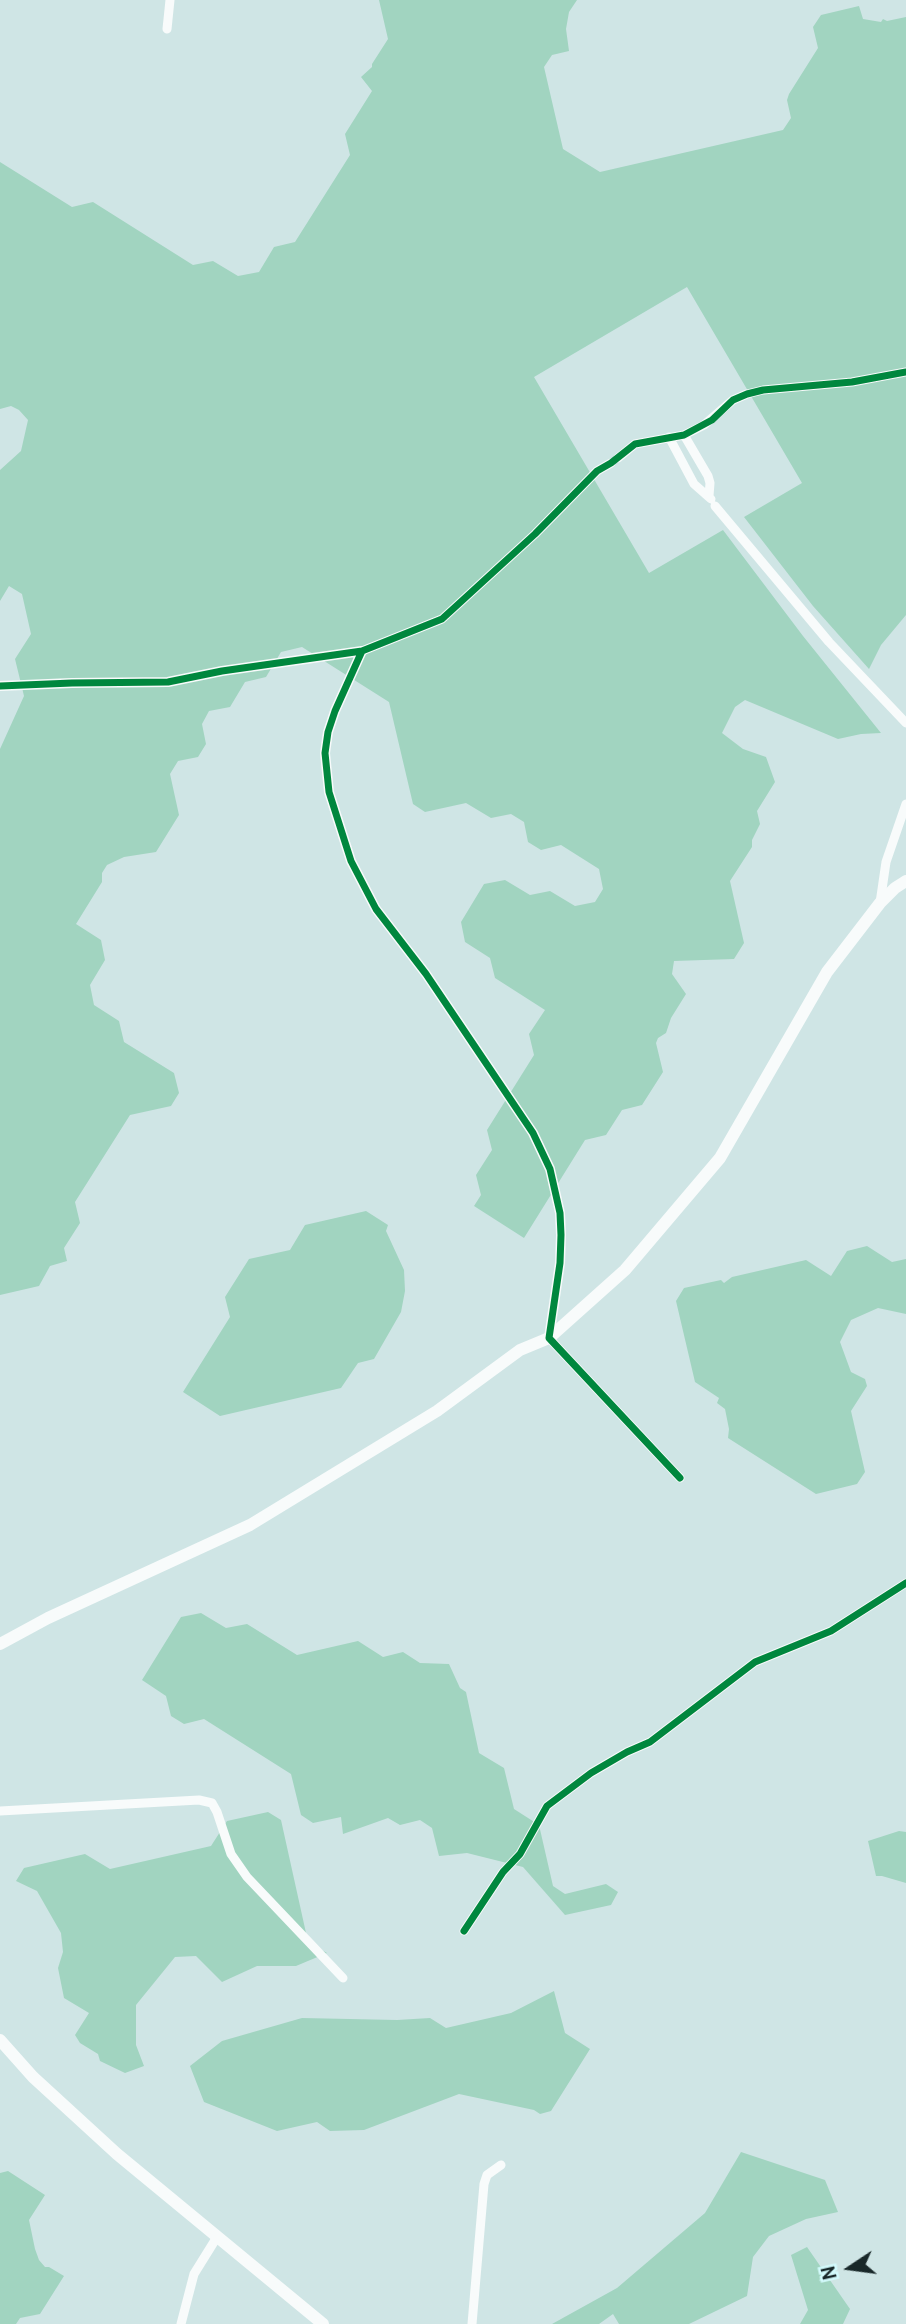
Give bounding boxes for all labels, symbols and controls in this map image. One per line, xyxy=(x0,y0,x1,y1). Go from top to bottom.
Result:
north arrow xyxy=(815,2233,885,2303)
text: N xyxy=(816,2264,842,2282)

